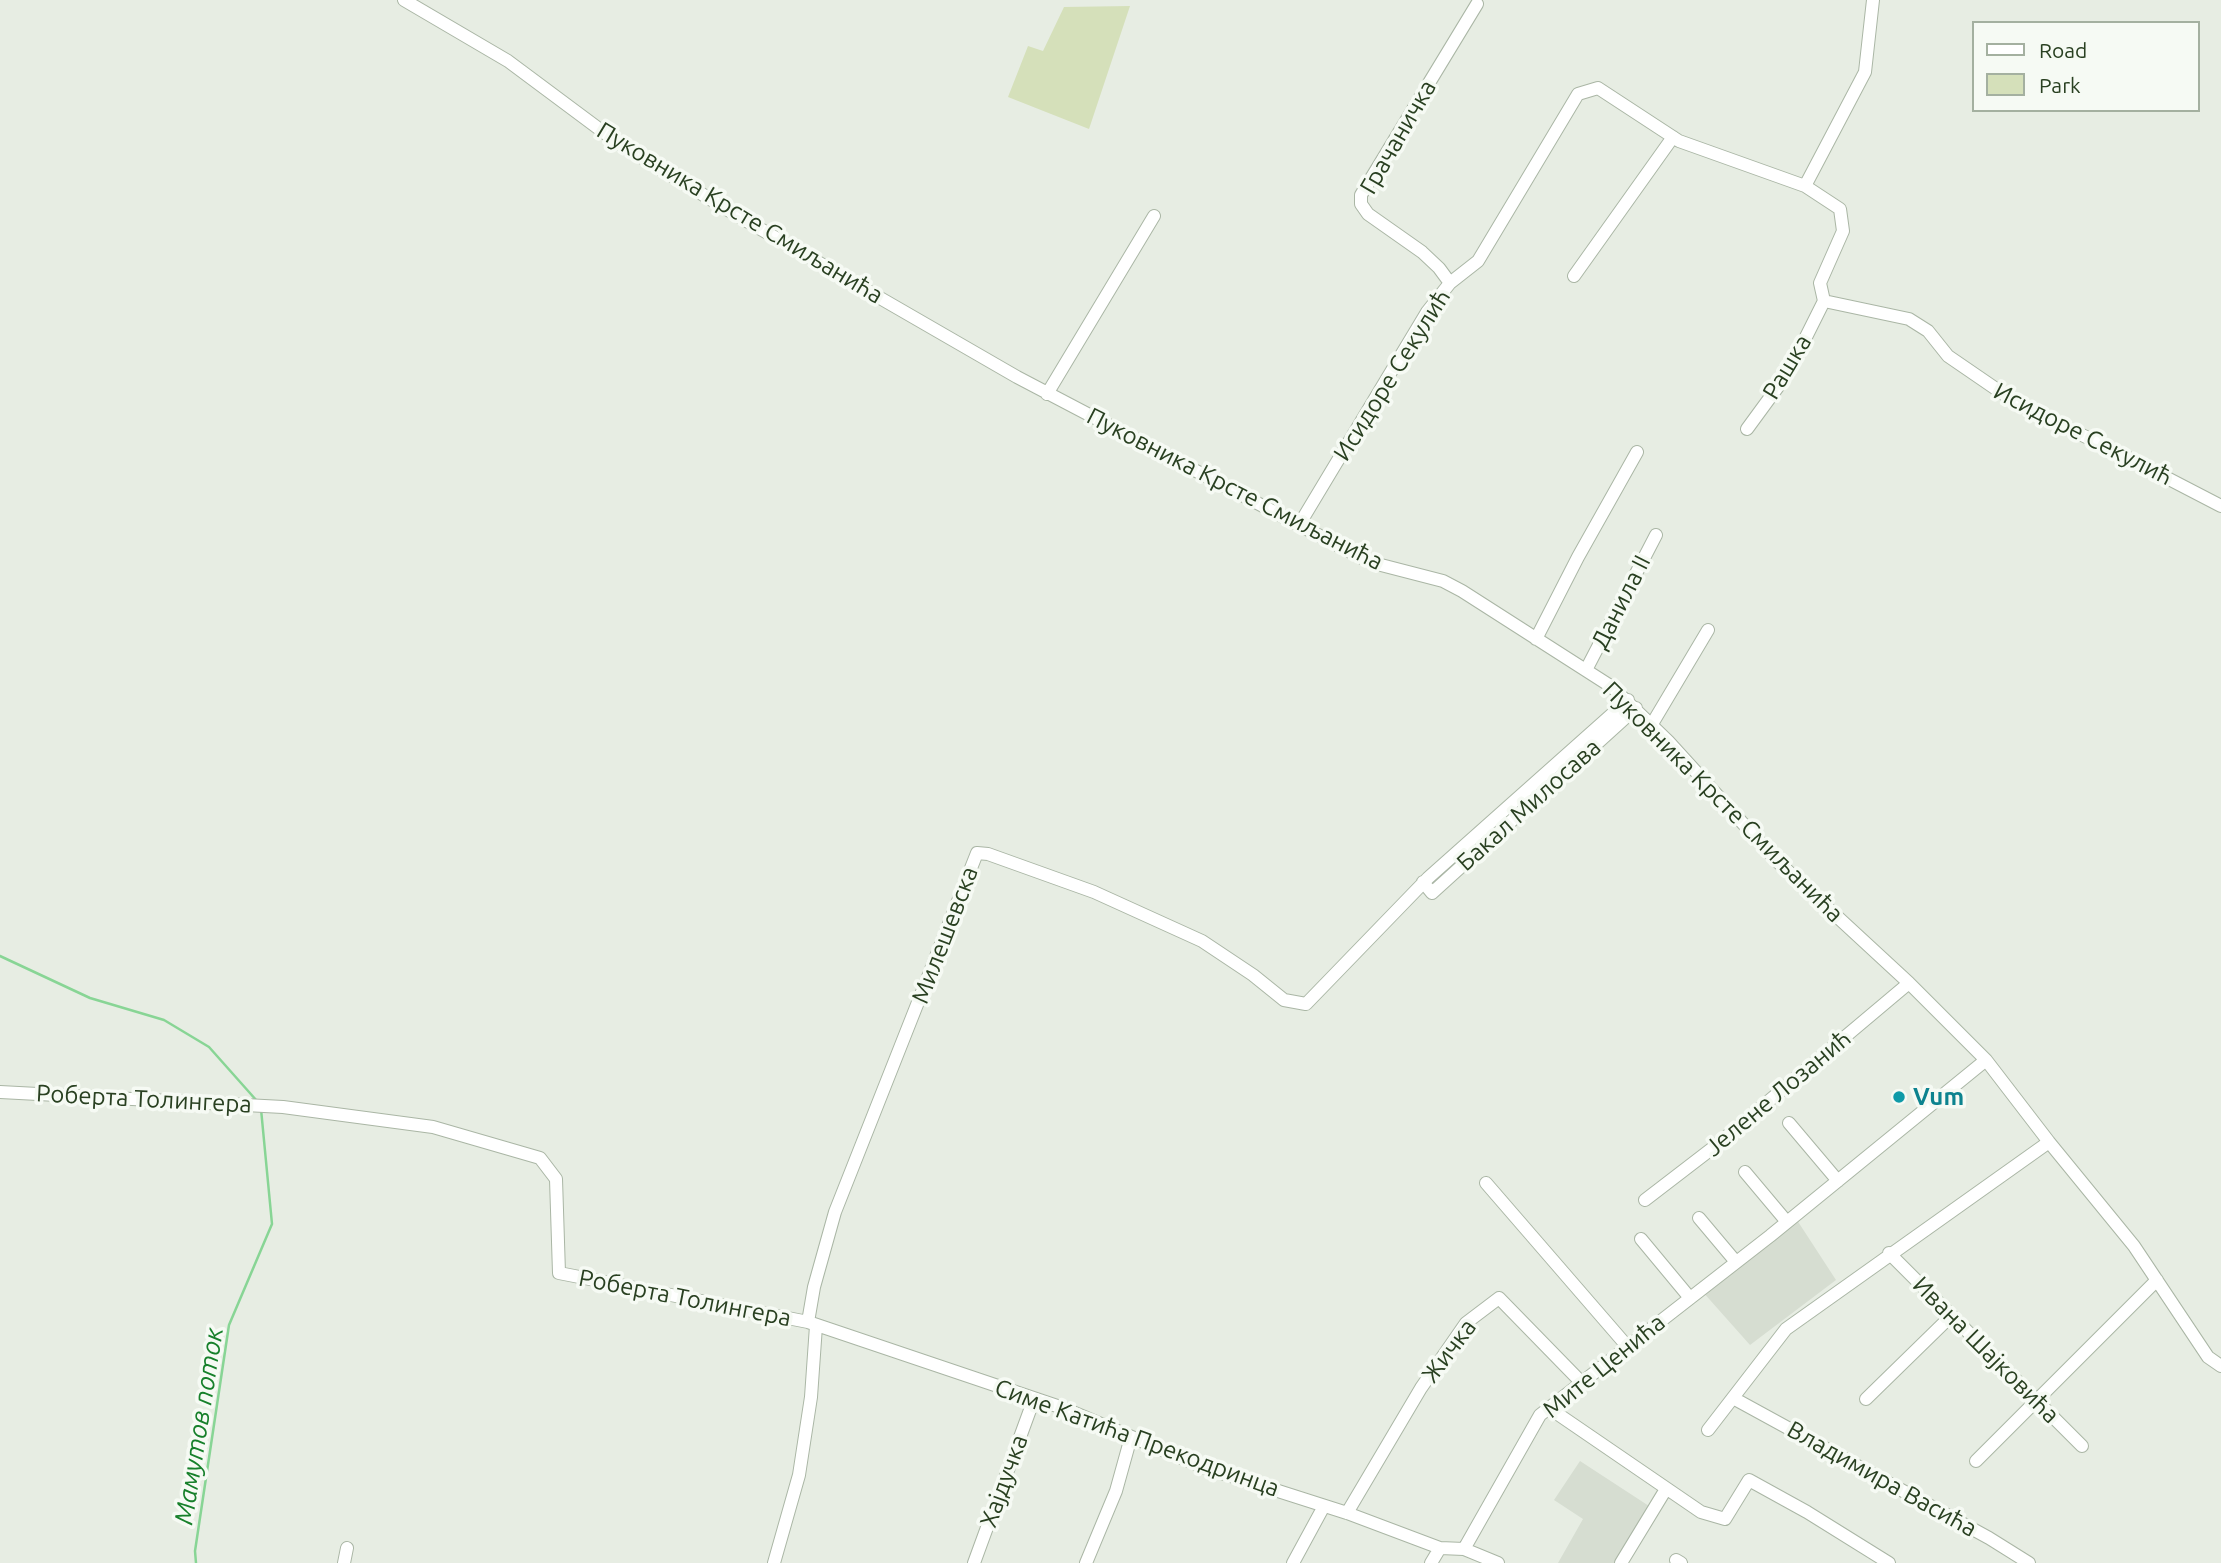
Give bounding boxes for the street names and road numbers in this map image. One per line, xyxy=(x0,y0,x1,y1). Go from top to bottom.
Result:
street label: Грачаничка xyxy=(1354,75,1442,199)
street label: Пуковника Крсте Смиљанића xyxy=(592,116,888,310)
street label: Исидоре Секулић xyxy=(1328,284,1456,466)
street label: Рашка xyxy=(1756,329,1818,405)
street label: Исидоре Секулић xyxy=(1989,376,2177,492)
street label: Пуковника Крсте Смиљанића xyxy=(1082,402,1388,576)
street label: Данила II xyxy=(1585,550,1657,654)
street label: Пуковника Крсте Смиљанића xyxy=(1597,676,1849,928)
street label: Бакал Милосава xyxy=(1451,733,1607,877)
street label: Милешевска xyxy=(906,863,984,1007)
street label: Јелене Лозанић xyxy=(1699,1024,1857,1162)
street label: Роберта Толингера xyxy=(36,1079,252,1119)
street label: Роберта Толингера xyxy=(576,1263,794,1333)
street label: Ивана Шајковића xyxy=(1907,1271,2065,1429)
street label: Мите Ценића xyxy=(1537,1308,1671,1424)
street label: Жичка xyxy=(1416,1314,1482,1388)
street label: Симе Катића Прекодринца xyxy=(991,1373,1283,1503)
street label: Владимира Васића xyxy=(1782,1415,1982,1543)
street label: Хајдучка xyxy=(974,1431,1034,1531)

